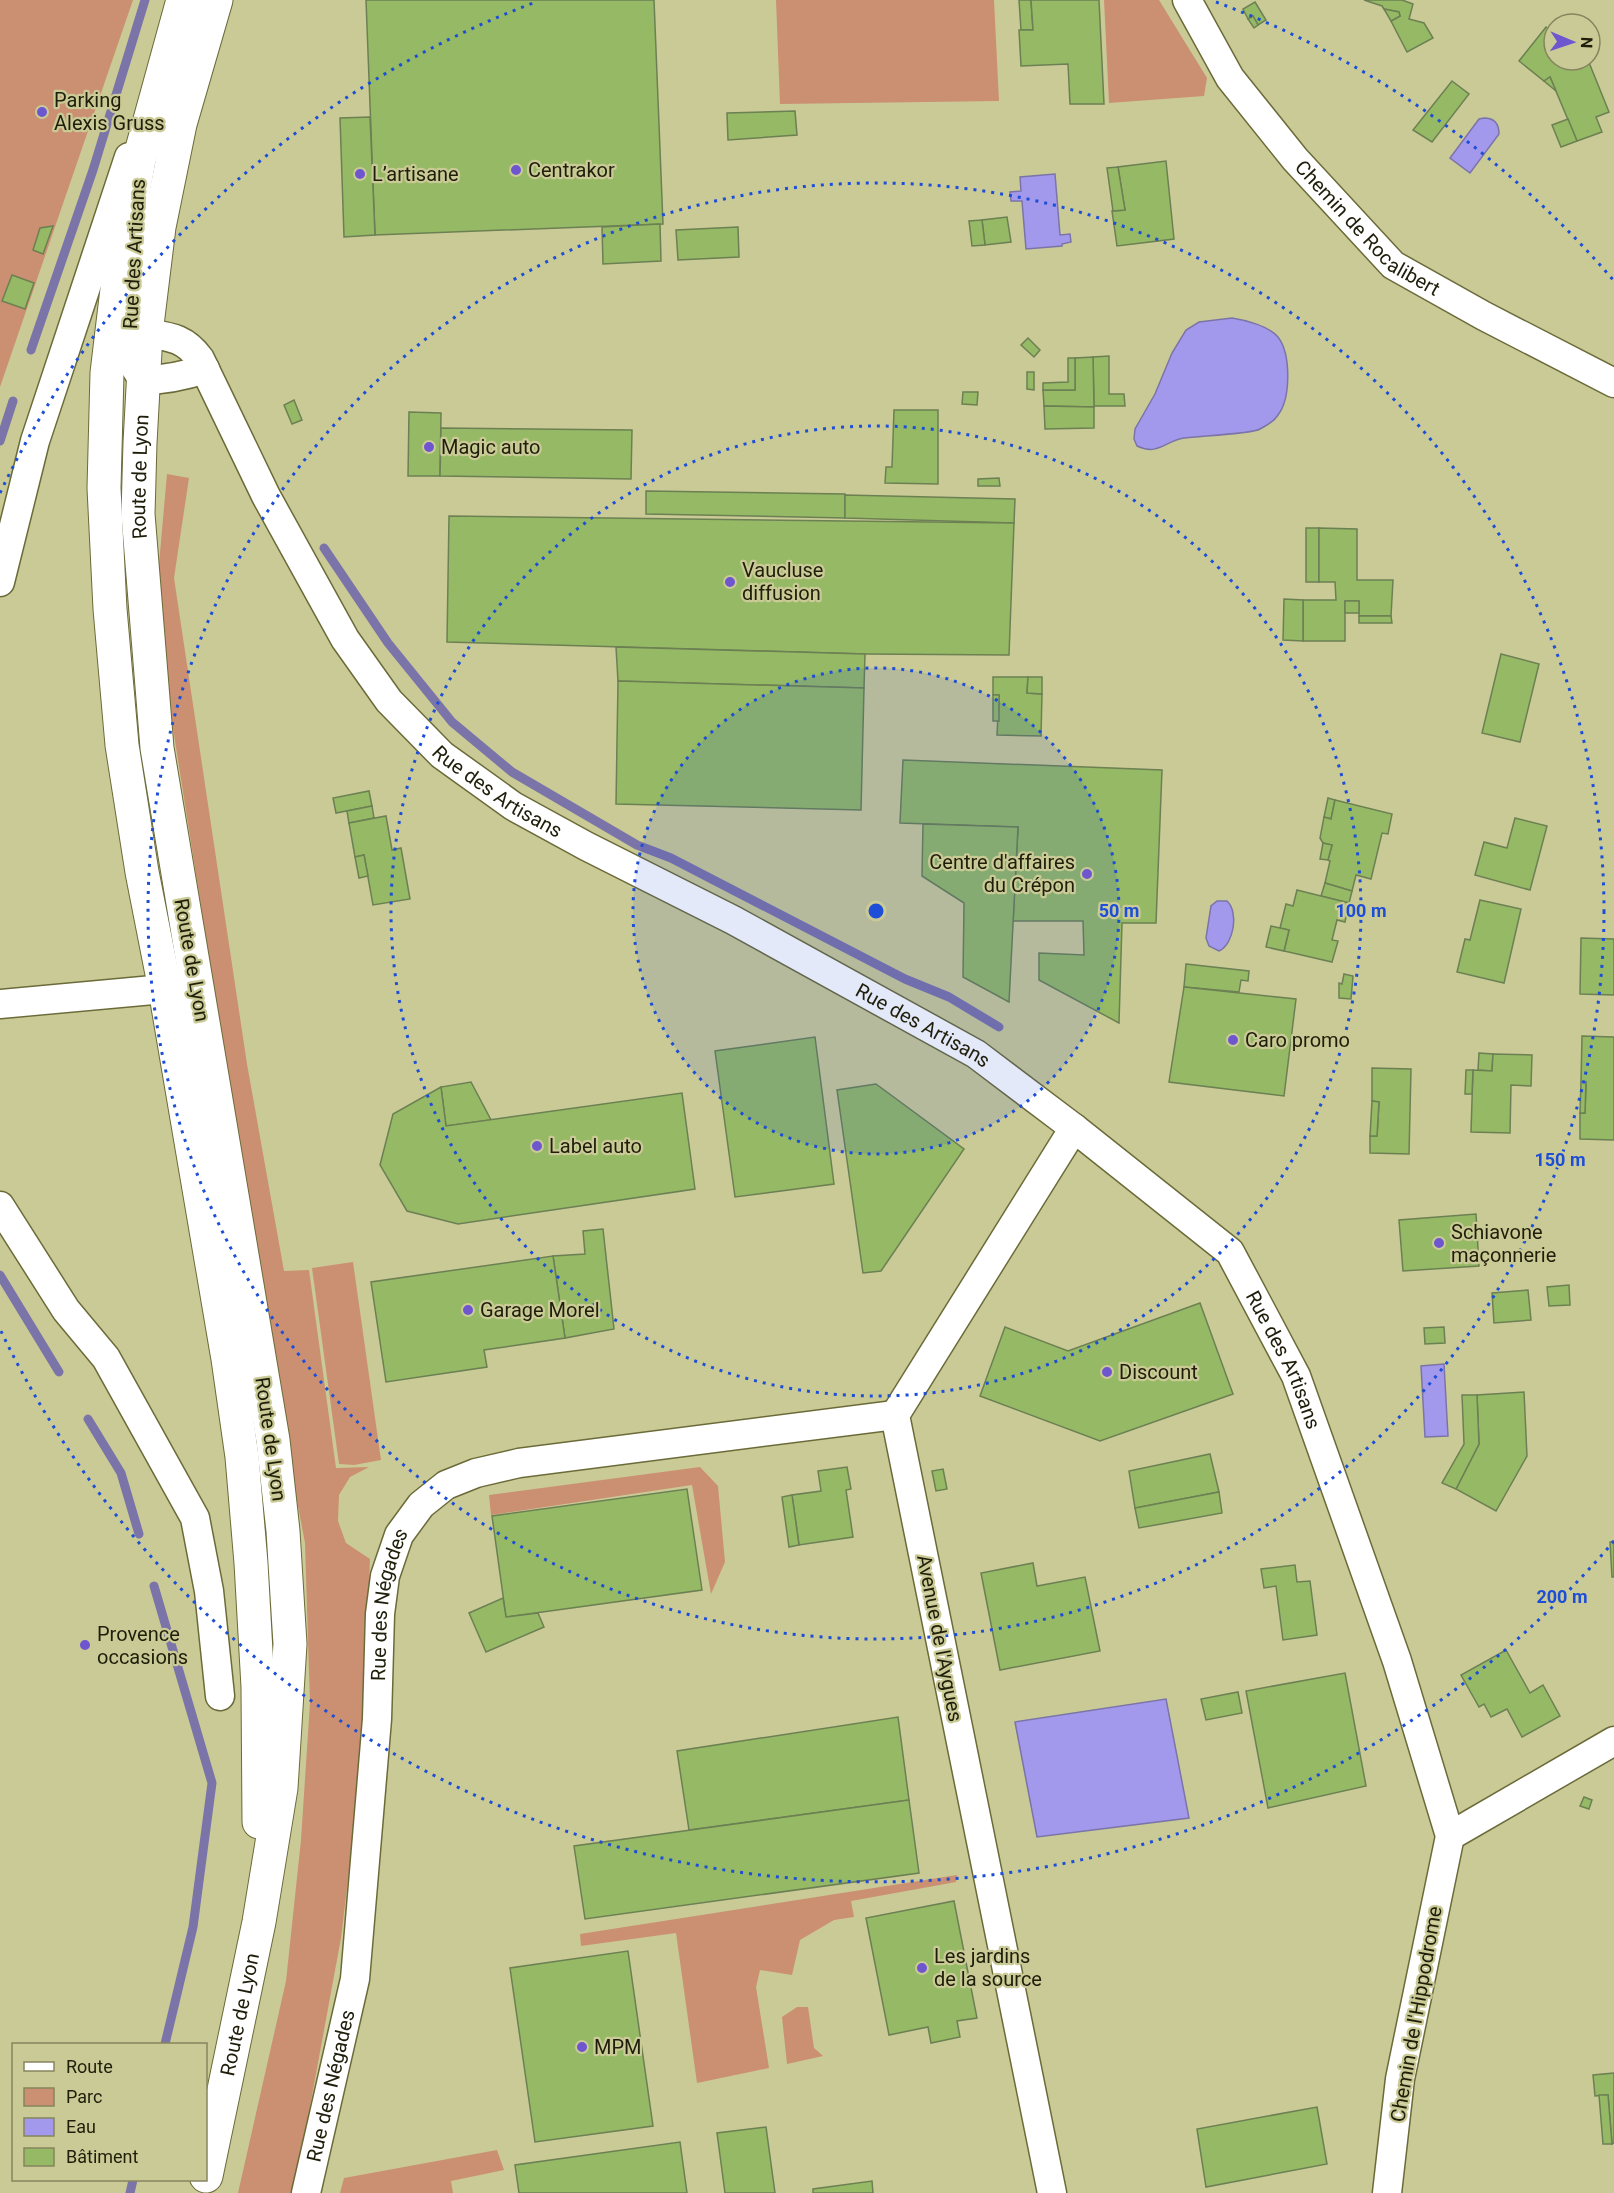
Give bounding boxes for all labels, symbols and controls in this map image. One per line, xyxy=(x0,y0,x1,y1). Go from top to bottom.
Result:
north arrow xyxy=(1542,12,1602,72)
text: N xyxy=(1577,37,1596,48)
place label: Parking Alexis Gruss xyxy=(54,88,165,135)
marker: Parking Alexis Gruss xyxy=(35,105,49,119)
street label: Chemin de Rocalibert xyxy=(1290,155,1444,301)
place label: Centrakor xyxy=(528,158,615,182)
place label: L’artisane xyxy=(372,162,459,186)
marker: Centrakor xyxy=(509,163,523,177)
marker: L’artisane xyxy=(353,167,367,181)
street label: Rue des Artisans xyxy=(118,178,150,330)
street label: Route de Lyon xyxy=(126,414,154,540)
place label: Magic auto xyxy=(441,435,541,459)
marker: Magic auto xyxy=(422,440,436,454)
place label: Vaucluse diffusion xyxy=(742,558,823,605)
marker: Vaucluse diffusion xyxy=(723,575,737,589)
street label: Rue des Artisans xyxy=(427,740,566,843)
place label: Centre d'affaires du Crépon xyxy=(929,850,1075,897)
marker: Centre d'affaires du Crépon xyxy=(1080,867,1094,881)
street label: Route de Lyon xyxy=(169,896,215,1024)
text: 50 m xyxy=(1099,900,1139,921)
text: 100 m xyxy=(1335,900,1387,921)
centre of rings xyxy=(866,901,886,921)
street label: Rue des Artisans xyxy=(852,978,995,1073)
place label: Caro promo xyxy=(1245,1028,1350,1052)
marker: Caro promo xyxy=(1226,1033,1240,1047)
place label: Label auto xyxy=(549,1134,642,1158)
marker: Label auto xyxy=(530,1139,544,1153)
text: 150 m xyxy=(1534,1149,1586,1170)
place label: Schiavone maçonnerie xyxy=(1451,1220,1556,1267)
marker: Schiavone maçonnerie xyxy=(1432,1236,1446,1250)
street label: Rue des Artisans xyxy=(1241,1286,1326,1432)
place label: Garage Morel xyxy=(480,1298,600,1322)
marker: Garage Morel xyxy=(461,1303,475,1317)
place label: Discount xyxy=(1119,1360,1198,1384)
marker: Discount xyxy=(1100,1365,1114,1379)
street label: Route de Lyon xyxy=(250,1375,292,1503)
street label: Rue des Négades xyxy=(366,1523,413,1682)
street label: Avenue de l'Aygues xyxy=(912,1553,968,1723)
text: 200 m xyxy=(1536,1586,1588,1607)
place label: Provence occasions xyxy=(97,1622,188,1669)
marker: Provence occasions xyxy=(78,1638,92,1652)
street label: Chemin de l'Hippodrome xyxy=(1385,1904,1447,2124)
place label: Les jardins de la source xyxy=(934,1944,1042,1991)
street label: Route de Lyon xyxy=(215,1951,264,2078)
marker: Les jardins de la source xyxy=(915,1961,929,1975)
street label: Rue des Négades xyxy=(302,2007,360,2164)
place label: MPM xyxy=(594,2035,642,2059)
marker: MPM xyxy=(575,2040,589,2054)
legend xyxy=(12,2043,207,2181)
text: Route xyxy=(66,2056,113,2077)
text: Parc xyxy=(66,2086,102,2107)
text: Eau xyxy=(66,2116,96,2137)
text: Bâtiment xyxy=(66,2146,139,2167)

